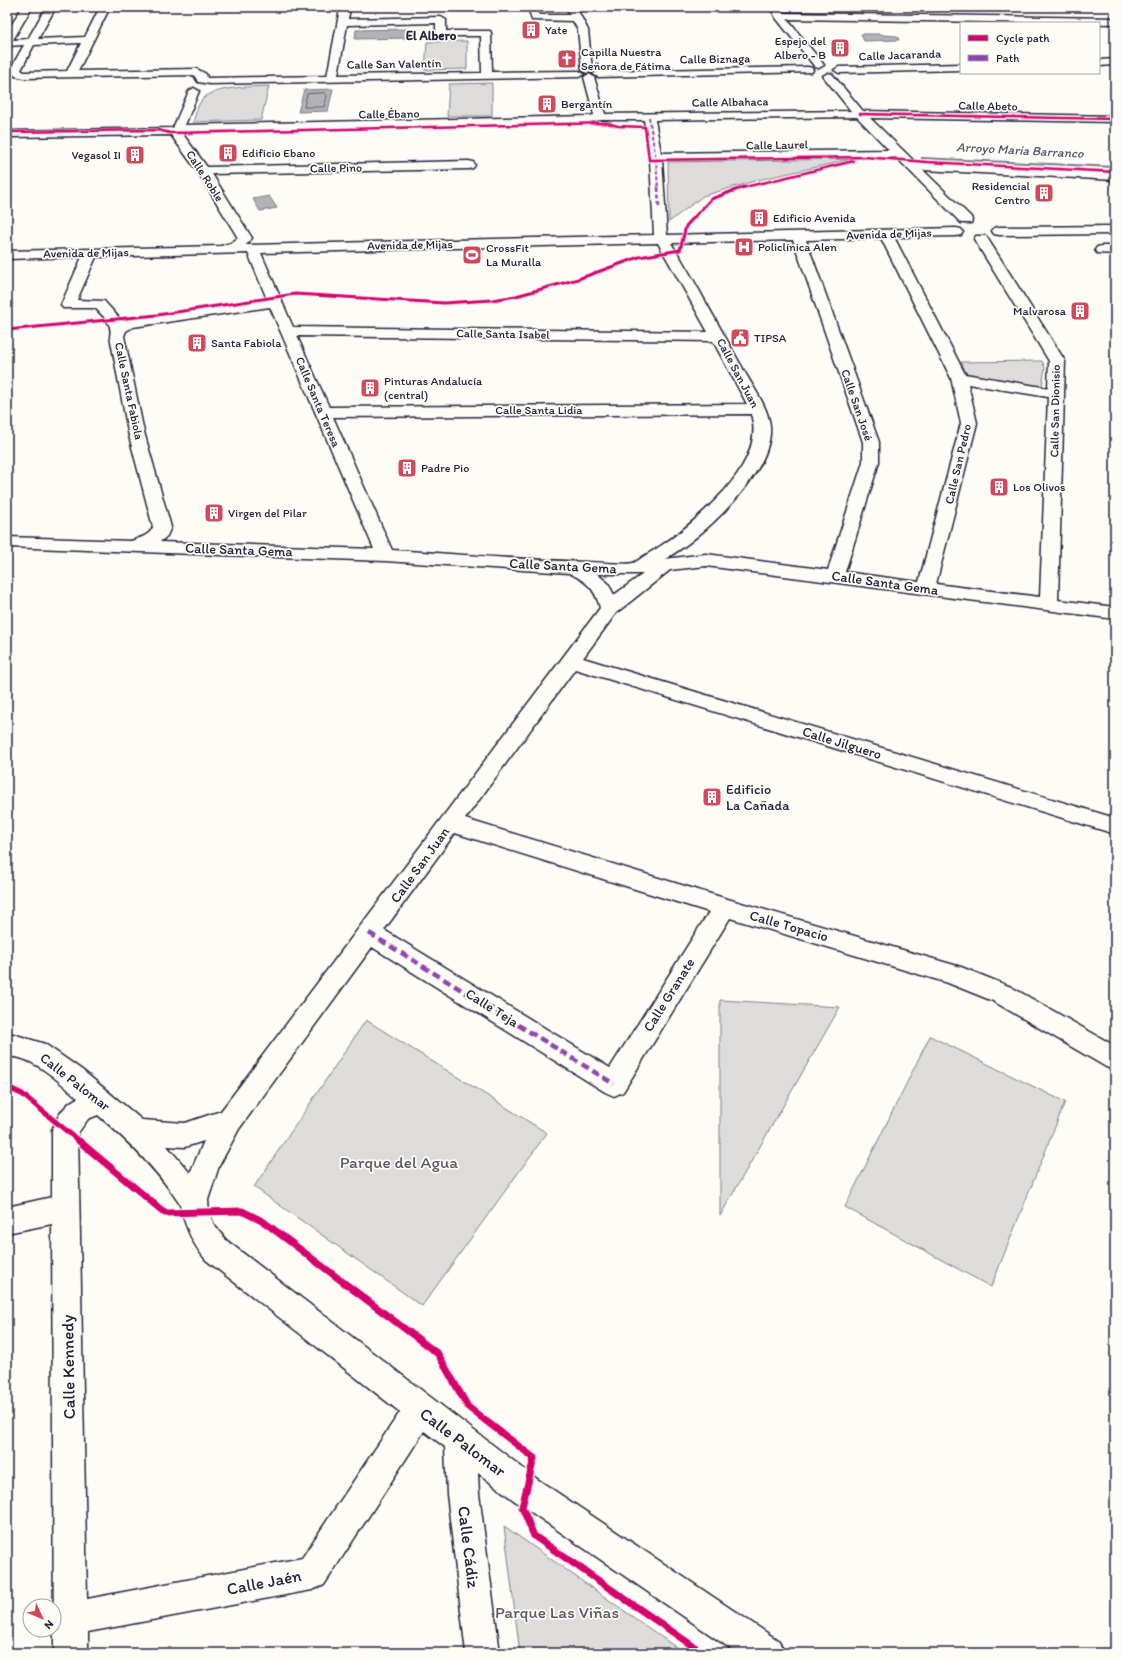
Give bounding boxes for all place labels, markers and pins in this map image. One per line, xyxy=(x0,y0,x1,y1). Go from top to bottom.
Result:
building icon: Yate xyxy=(520,19,542,41)
place label: Yate xyxy=(545,23,568,37)
place label: Espejo del Albero - B xyxy=(774,34,827,62)
building icon: Espejo del Albero - B xyxy=(829,37,851,59)
place label: Capilla Nuestra Señora de Fátima xyxy=(581,45,672,73)
church icon: Capilla Nuestra Señora de Fátima xyxy=(556,48,578,70)
building icon: Bergantín xyxy=(536,93,558,115)
place label: Bergantín xyxy=(561,97,613,111)
building icon: Edificio Ebano xyxy=(217,142,239,164)
building icon: Vegasol II xyxy=(124,144,146,166)
place label: Edificio Ebano xyxy=(242,146,315,160)
place label: Vegasol II xyxy=(72,148,121,162)
place label: Residencial Centro xyxy=(972,179,1031,207)
building icon: Residencial Centro xyxy=(1033,182,1055,204)
building icon: Edificio Avenida xyxy=(748,207,770,229)
place label: Edificio Avenida xyxy=(773,211,857,225)
hospital icon: Policlínica Alen xyxy=(733,236,755,258)
place label: Policlínica Alen xyxy=(758,240,837,254)
place label: CrossFit La Muralla xyxy=(486,241,542,269)
sports icon: CrossFit La Muralla xyxy=(461,244,483,266)
building icon: Malvarosa xyxy=(1069,300,1091,322)
place label: Malvarosa xyxy=(1013,304,1067,318)
public building icon: TIPSA xyxy=(729,327,751,349)
place label: TIPSA xyxy=(754,331,787,345)
building icon: Santa Fabiola xyxy=(186,332,208,354)
place label: Santa Fabiola xyxy=(211,336,282,350)
place label: Pinturas Andalucía (central) xyxy=(384,374,483,402)
building icon: Pinturas Andalucía (central) xyxy=(359,377,381,399)
building icon: Padre Pio xyxy=(396,457,418,479)
place label: Padre Pio xyxy=(421,461,469,475)
building icon: Los Olivos xyxy=(988,476,1010,498)
place label: Los Olivos xyxy=(1013,480,1065,494)
building icon: Virgen del Pilar xyxy=(203,502,225,524)
place label: Virgen del Pilar xyxy=(228,506,307,520)
place label: Edificio La Cañada xyxy=(726,781,790,814)
building icon: Edificio La Cañada xyxy=(701,786,723,808)

